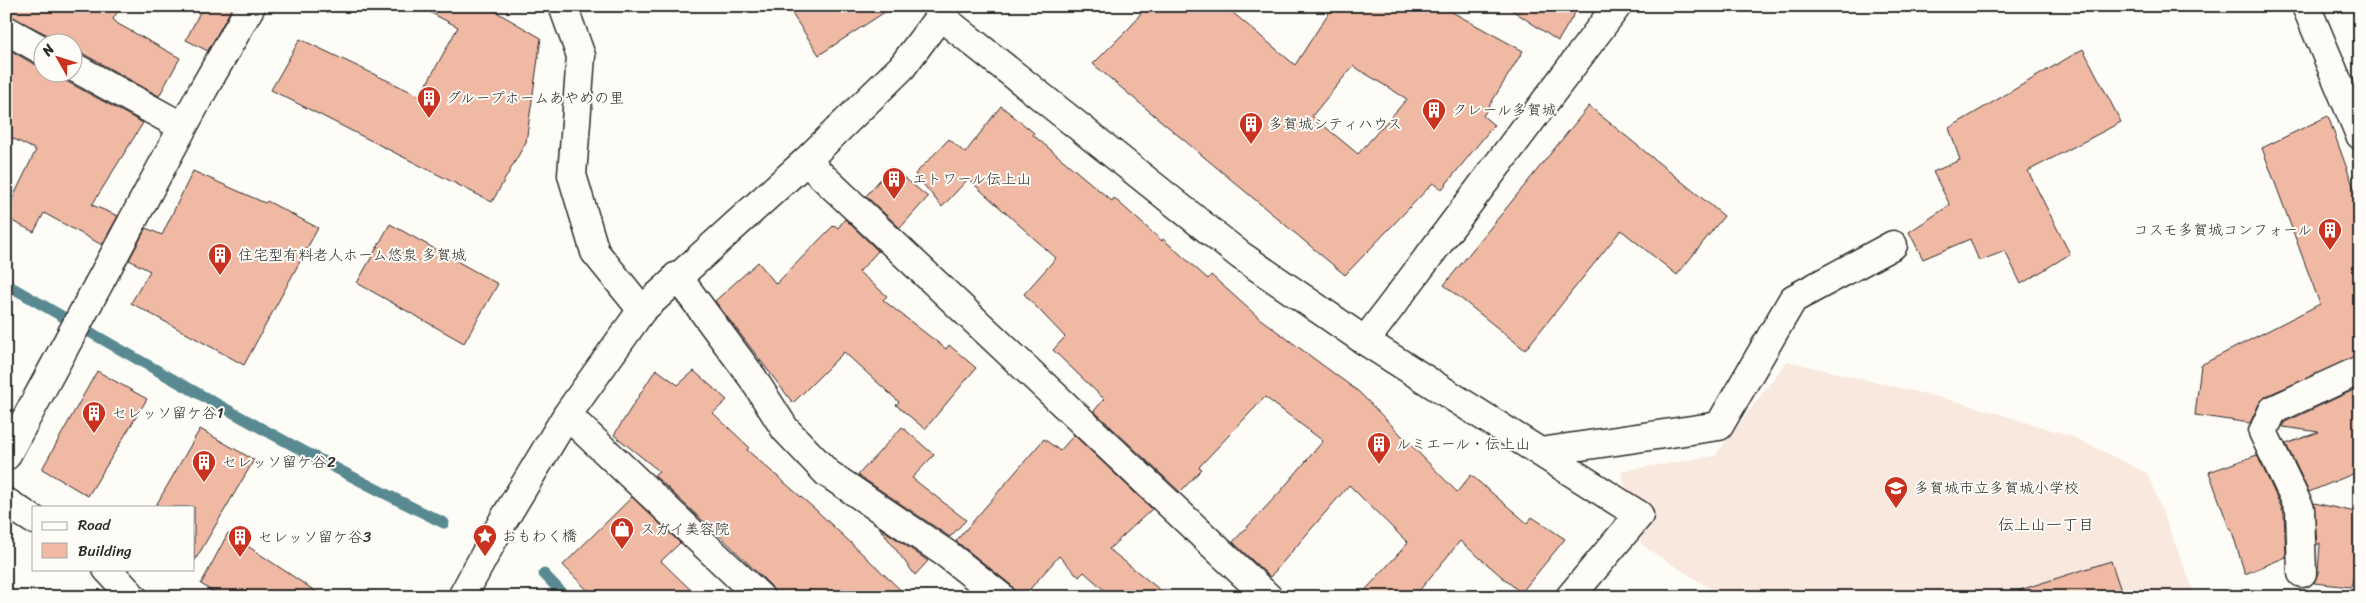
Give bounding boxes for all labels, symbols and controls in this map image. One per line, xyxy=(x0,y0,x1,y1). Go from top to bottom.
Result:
north arrow xyxy=(32,32,82,82)
text: N xyxy=(35,38,61,63)
building icon: グループホームあやめの里 xyxy=(416,85,442,119)
place label: グループホームあやめの里 xyxy=(446,85,624,111)
building icon: クレール多賀城 xyxy=(1421,97,1447,131)
place label: クレール多賀城 xyxy=(1452,97,1557,123)
building icon: 多賀城シティハウス xyxy=(1238,111,1264,145)
place label: 多賀城シティハウス xyxy=(1268,111,1402,137)
building icon: エトワール伝上山 xyxy=(881,166,907,200)
place label: エトワール伝上山 xyxy=(912,166,1031,192)
place label: コスモ多賀城コンフォール xyxy=(2133,217,2312,243)
building icon: コスモ多賀城コンフォール xyxy=(2317,217,2343,251)
building icon: 住宅型有料老人ホーム悠泉 多賀城 xyxy=(207,242,233,276)
place label: 住宅型有料老人ホーム悠泉 多賀城 xyxy=(238,242,466,268)
building icon: セレッソ留ケ谷1 xyxy=(81,400,107,434)
place label: セレッソ留ケ谷1 xyxy=(112,400,223,426)
building icon: ルミエール・伝上山 xyxy=(1366,431,1392,465)
place label: ルミエール・伝上山 xyxy=(1396,431,1530,457)
building icon: セレッソ留ケ谷2 xyxy=(191,449,217,483)
place label: セレッソ留ケ谷2 xyxy=(222,449,336,475)
school or university icon: 多賀城市立多賀城小学校 xyxy=(1883,475,1909,509)
place label: 多賀城市立多賀城小学校 xyxy=(1914,475,2079,501)
legend xyxy=(32,506,195,570)
district label: 伝上山一丁目 xyxy=(1998,510,2094,539)
text: Road xyxy=(78,512,111,538)
shop icon: スガイ美容院 xyxy=(609,516,635,550)
place label: スガイ美容院 xyxy=(640,516,729,542)
place icon: おもわく橋 xyxy=(472,523,498,557)
place label: おもわく橋 xyxy=(502,523,577,549)
building icon: セレッソ留ケ谷3 xyxy=(227,524,253,558)
place label: セレッソ留ケ谷3 xyxy=(258,524,371,550)
text: Building xyxy=(78,538,132,564)

